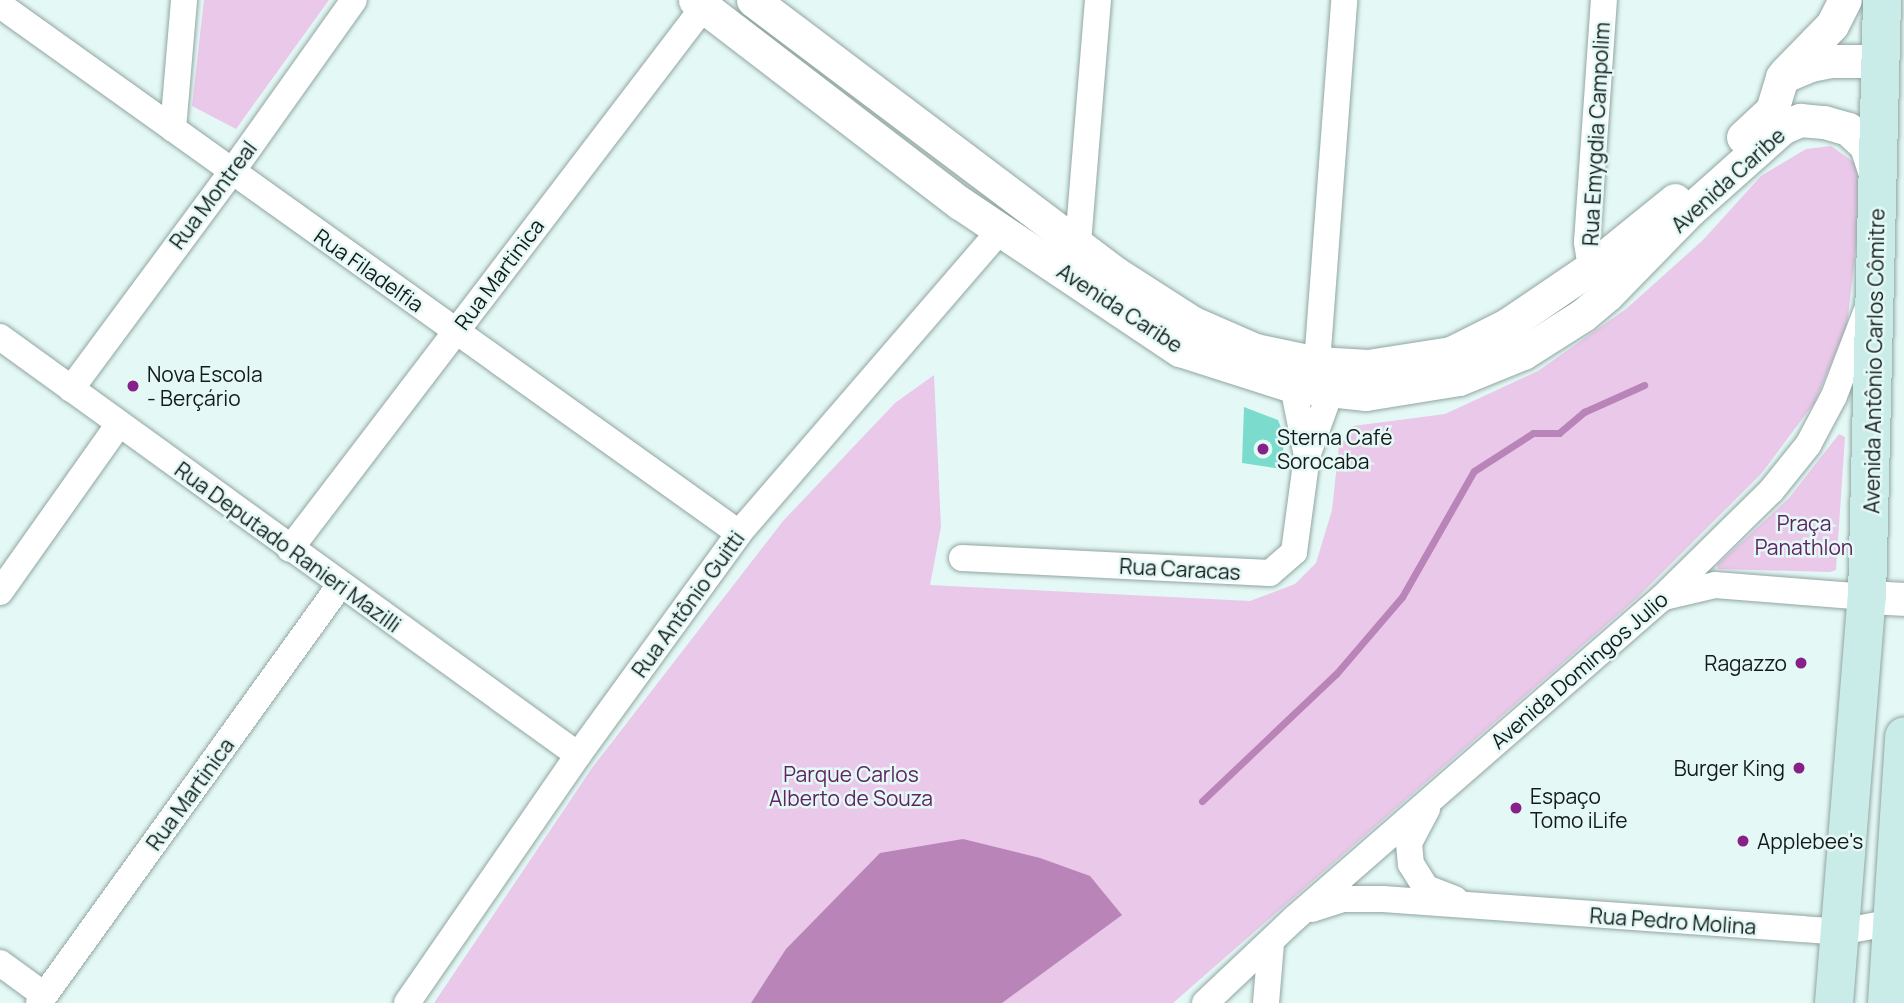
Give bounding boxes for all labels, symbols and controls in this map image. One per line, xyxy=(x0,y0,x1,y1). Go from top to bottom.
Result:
street label: Rua Emygdia Campolim xyxy=(1578,21,1614,247)
street label: Avenida Caribe xyxy=(1666,122,1790,238)
street label: Rua Montreal xyxy=(164,136,262,254)
street label: Avenida Antônio Carlos Cômitre xyxy=(1859,208,1889,514)
street label: Rua Martinica xyxy=(449,214,549,334)
street label: Rua Filadelfia xyxy=(310,223,428,317)
street label: Avenida Caribe xyxy=(1053,258,1187,358)
place label: Nova Escola - Berçário xyxy=(147,361,263,411)
marker: Nova Escola - Berçário xyxy=(125,378,141,394)
place label: Sterna Café Sorocaba xyxy=(1277,424,1393,474)
marker: Sterna Café Sorocaba xyxy=(1255,441,1271,457)
street label: Rua Deputado Ranieri Mazilli xyxy=(170,457,406,637)
park label: Praça Panathlon xyxy=(1755,510,1853,560)
street label: Rua Antônio Guitti xyxy=(627,526,749,682)
street label: Rua Caracas xyxy=(1119,553,1241,585)
street label: Avenida Domingos Julio xyxy=(1485,586,1673,754)
place label: Ragazzo xyxy=(1704,650,1787,676)
marker: Ragazzo xyxy=(1793,655,1809,671)
street label: Rua Martinica xyxy=(141,733,239,855)
place label: Burger King xyxy=(1674,755,1785,781)
marker: Burger King xyxy=(1791,760,1807,776)
park label: Parque Carlos Alberto de Souza xyxy=(769,761,933,811)
place label: Espaço Tomo iLife xyxy=(1530,783,1627,833)
marker: Espaço Tomo iLife xyxy=(1508,800,1524,816)
place label: Applebee's xyxy=(1757,828,1863,854)
marker: Applebee's xyxy=(1735,833,1751,849)
street label: Rua Pedro Molina xyxy=(1589,903,1757,939)

